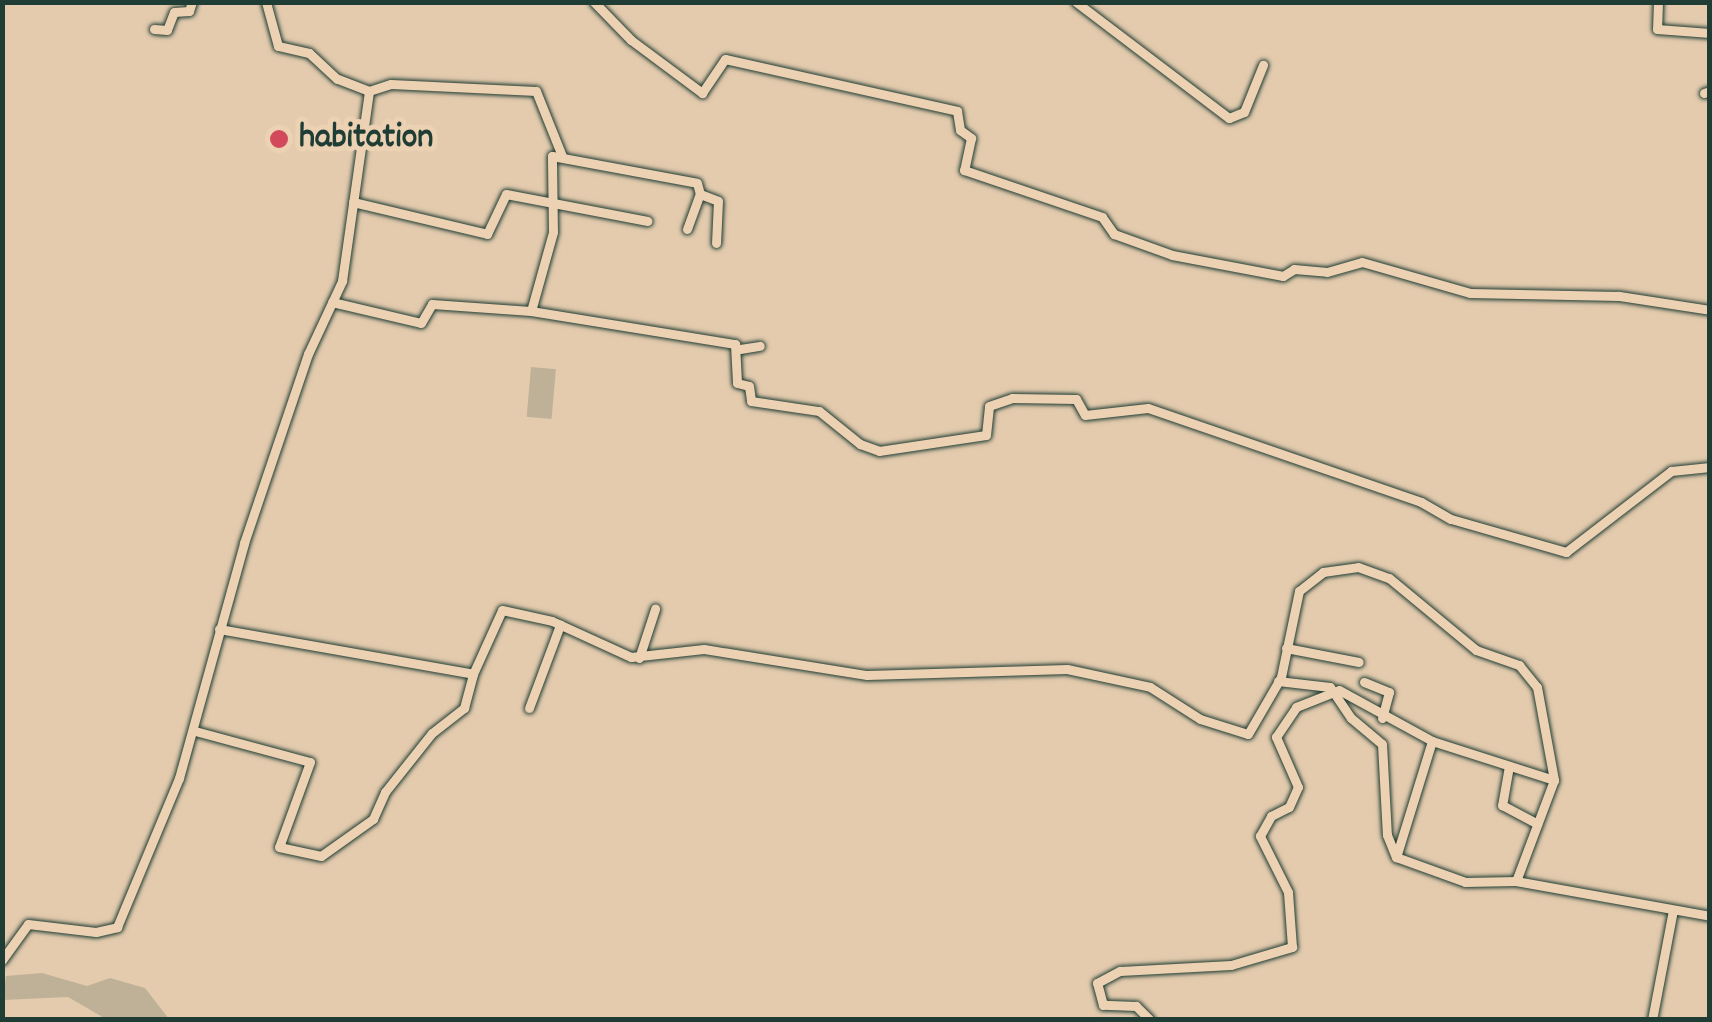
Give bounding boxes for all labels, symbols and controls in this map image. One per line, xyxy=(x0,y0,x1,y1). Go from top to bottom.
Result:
place label: habitation xyxy=(299,118,433,160)
marker: habitation xyxy=(268,128,290,150)

